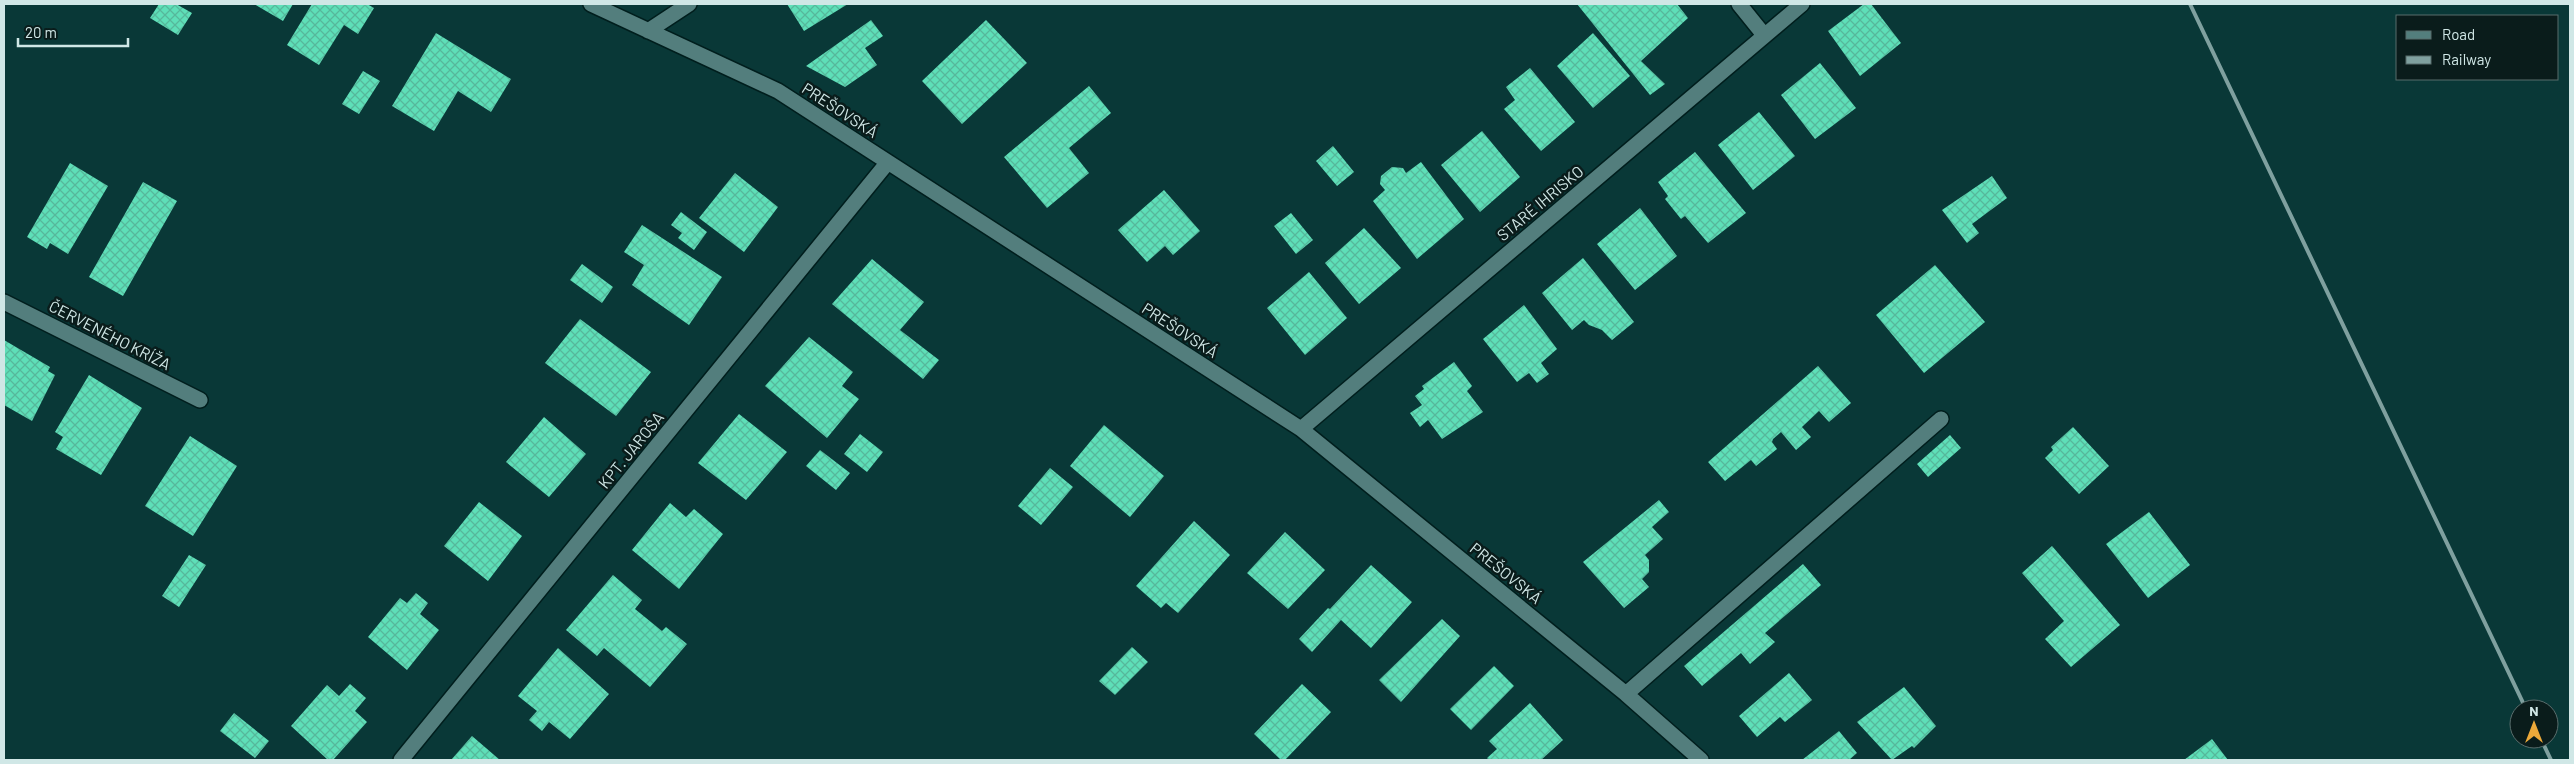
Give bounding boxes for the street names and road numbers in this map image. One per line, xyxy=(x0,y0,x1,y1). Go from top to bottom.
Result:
street label: PREŠOVSKÁ xyxy=(799,78,882,141)
street label: STARÉ IHRISKO xyxy=(1493,161,1587,244)
street label: ČERVENÉHO KRÍŽA xyxy=(46,296,174,374)
street label: PREŠOVSKÁ xyxy=(1139,298,1222,361)
street label: KPT. JAROŠA xyxy=(594,407,667,492)
street label: PREŠOVSKÁ xyxy=(1467,538,1546,607)

